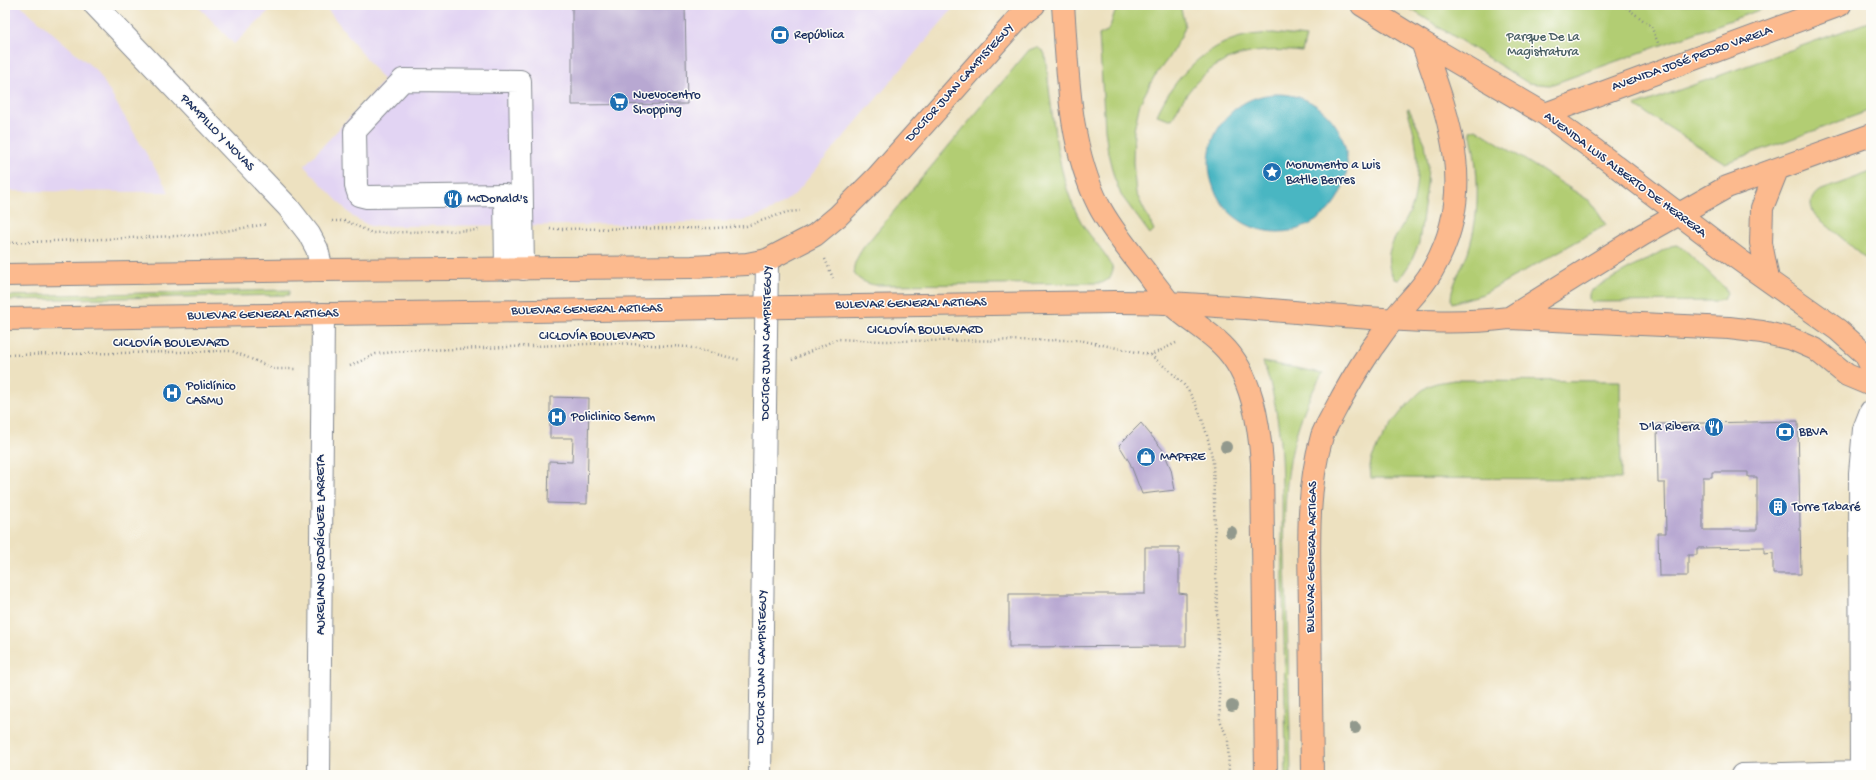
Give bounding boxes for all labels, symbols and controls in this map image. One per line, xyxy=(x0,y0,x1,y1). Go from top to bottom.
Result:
street label: DOCTOR JUAN CAMPISTEGUY xyxy=(902,21,1017,146)
street label: AVENIDA JOSÉ PEDRO VARELA xyxy=(1609,22,1775,95)
bank icon: República xyxy=(769,24,791,46)
place label: República xyxy=(794,28,845,43)
park label: Parque De La Magistratura xyxy=(1506,30,1580,60)
place label: Nuevocentro Shopping xyxy=(633,88,701,118)
street label: PAMPILLO Y NOVAS xyxy=(176,91,258,175)
supermarket icon: Nuevocentro Shopping xyxy=(608,91,630,113)
street label: AVENIDA LUIS ALBERTO DE HERRERA xyxy=(1541,109,1710,242)
place label: Monumento a Luis Batlle Berres xyxy=(1285,158,1381,188)
place icon: Monumento a Luis Batlle Berres xyxy=(1261,161,1283,183)
restaurant icon: McDonald's xyxy=(442,188,464,210)
place label: McDonald's xyxy=(467,192,529,207)
street label: DOCTOR JUAN CAMPISTEGUY xyxy=(758,266,776,421)
street label: BULEVAR GENERAL ARTIGAS xyxy=(834,295,988,313)
street label: BULEVAR GENERAL ARTIGAS xyxy=(510,301,664,319)
street label: BULEVAR GENERAL ARTIGAS xyxy=(186,306,340,324)
street label: CICLOVÍA BOULEVARD xyxy=(867,322,983,338)
street label: CICLOVÍA BOULEVARD xyxy=(539,328,655,344)
street label: CICLOVÍA BOULEVARD xyxy=(113,335,229,351)
place label: Policlínico CASMU xyxy=(185,379,236,409)
hospital icon: Policlínico CASMU xyxy=(161,382,183,404)
hospital icon: Policlinico Semm xyxy=(546,406,568,428)
place label: Policlinico Semm xyxy=(570,410,655,425)
restaurant icon: D'la Ribera xyxy=(1703,416,1725,438)
place label: D'la Ribera xyxy=(1639,420,1701,435)
bank icon: BBVA xyxy=(1774,421,1796,443)
place label: BBVA xyxy=(1798,425,1829,440)
shop icon: MAPFRE xyxy=(1135,446,1157,468)
place label: MAPFRE xyxy=(1160,450,1206,465)
street label: AURELIANO RODRÍGUEZ LARRETA xyxy=(313,454,329,635)
street label: BULEVAR GENERAL ARTIGAS xyxy=(1303,480,1321,634)
building icon: Torre Tabaré xyxy=(1767,496,1789,518)
place label: Torre Tabaré xyxy=(1791,500,1861,515)
street label: DOCTOR JUAN CAMPISTEGUY xyxy=(753,590,771,745)

